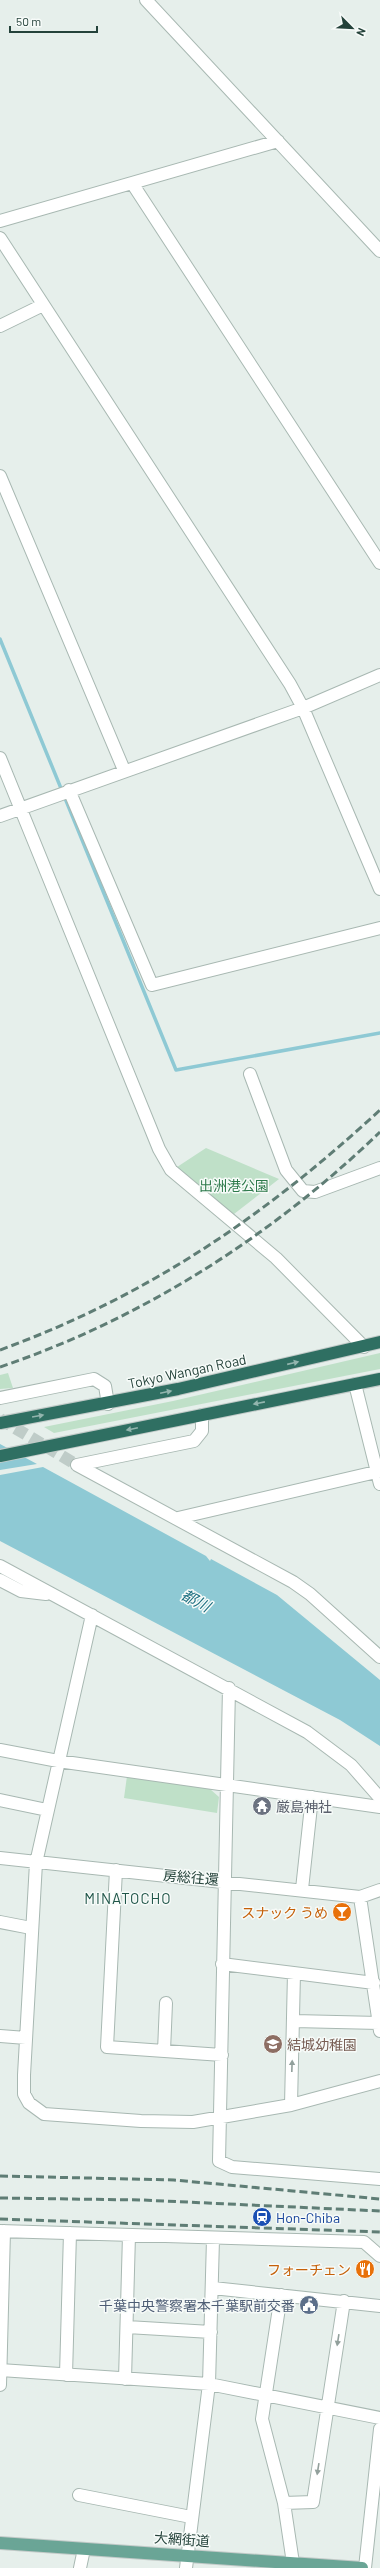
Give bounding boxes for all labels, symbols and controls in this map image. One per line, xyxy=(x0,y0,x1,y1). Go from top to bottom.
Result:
scale bar xyxy=(10,8,97,34)
north arrow xyxy=(332,8,372,48)
text: 50 m xyxy=(16,14,41,28)
text: N xyxy=(354,26,369,38)
park label: 出洲港公園 xyxy=(199,1177,269,1194)
street label: Tokyo Wangan Road xyxy=(126,1350,248,1392)
one-way arrow xyxy=(287,1360,299,1366)
one-way arrow xyxy=(160,1388,172,1394)
one-way arrow xyxy=(253,1401,266,1407)
one-way arrow xyxy=(32,1413,44,1419)
one-way arrow xyxy=(126,1426,138,1432)
water label: 都川 xyxy=(179,1585,215,1616)
temple icon: 厳島神社 xyxy=(251,1795,273,1817)
place label: 厳島神社 xyxy=(276,1798,332,1815)
street label: 房総往還 xyxy=(162,1866,220,1888)
district label: MINATOCHO xyxy=(84,1889,172,1907)
bar icon: スナック うめ xyxy=(331,1901,353,1923)
place label: スナック うめ xyxy=(241,1904,328,1921)
school or university icon: 結城幼稚園 xyxy=(262,2033,284,2055)
place label: 結城幼稚園 xyxy=(287,2036,357,2053)
one-way arrow xyxy=(289,2060,296,2072)
station icon: Hon-Chiba xyxy=(251,2206,273,2228)
place label: Hon-Chiba xyxy=(276,2209,340,2226)
restaurant icon: フォーチェン xyxy=(354,2258,376,2280)
place label: フォーチェン xyxy=(267,2261,351,2278)
public building icon: 千葉中央警察署本千葉駅前交番 xyxy=(298,2294,320,2316)
place label: 千葉中央警察署本千葉駅前交番 xyxy=(99,2297,295,2314)
one-way arrow xyxy=(335,2334,341,2346)
one-way arrow xyxy=(315,2462,321,2475)
street label: 大網街道 xyxy=(153,2529,211,2549)

